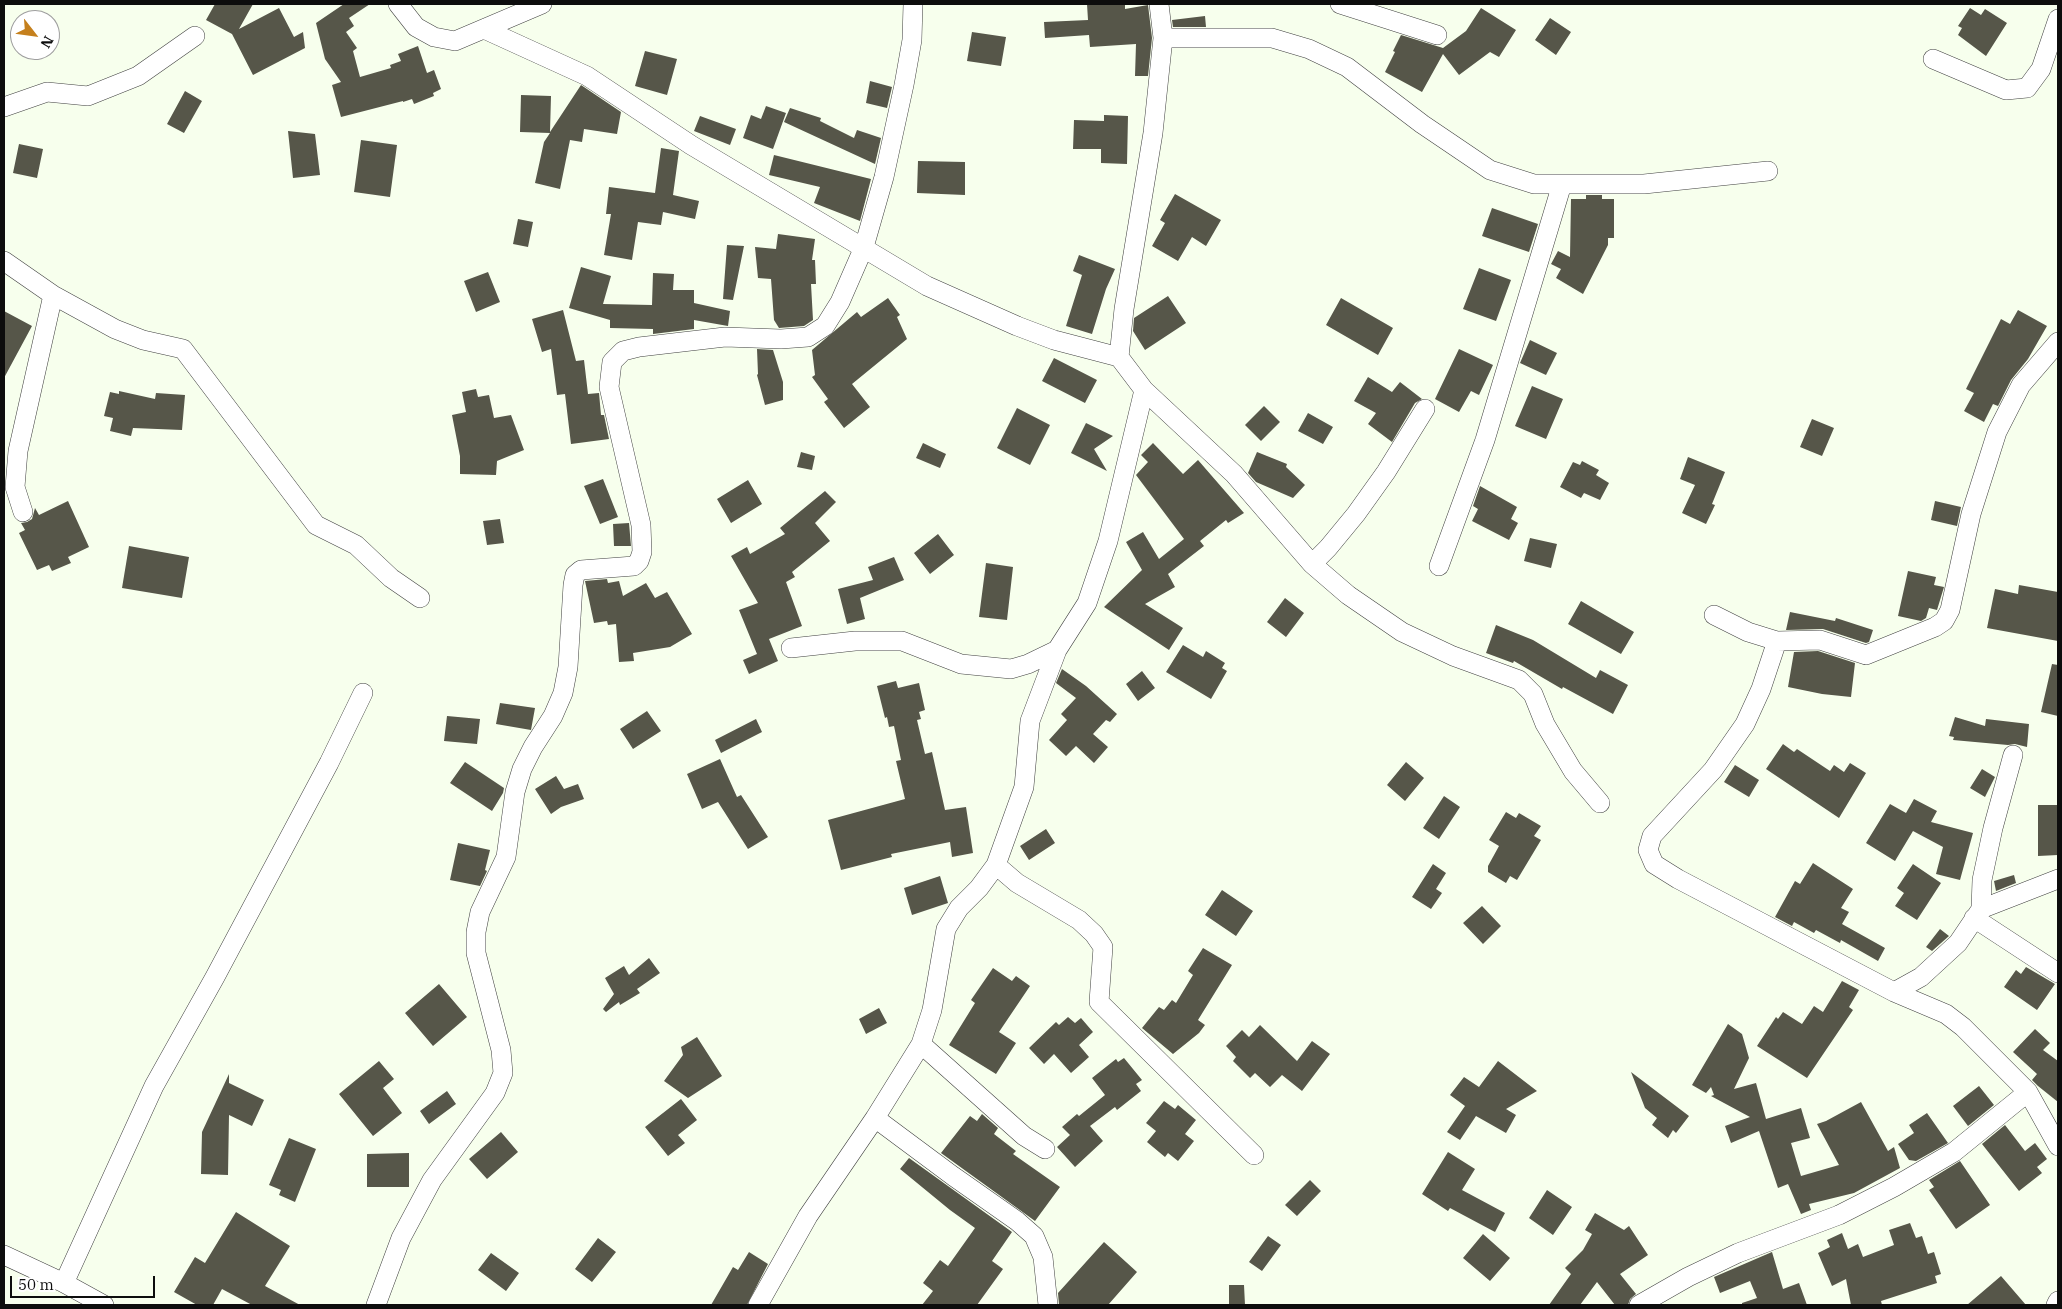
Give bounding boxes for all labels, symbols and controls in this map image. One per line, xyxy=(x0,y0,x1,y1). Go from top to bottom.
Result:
north arrow xyxy=(10,10,60,60)
text: N xyxy=(37,33,58,51)
scale bar xyxy=(12,1266,158,1298)
text: 50 m xyxy=(18,1275,54,1294)

